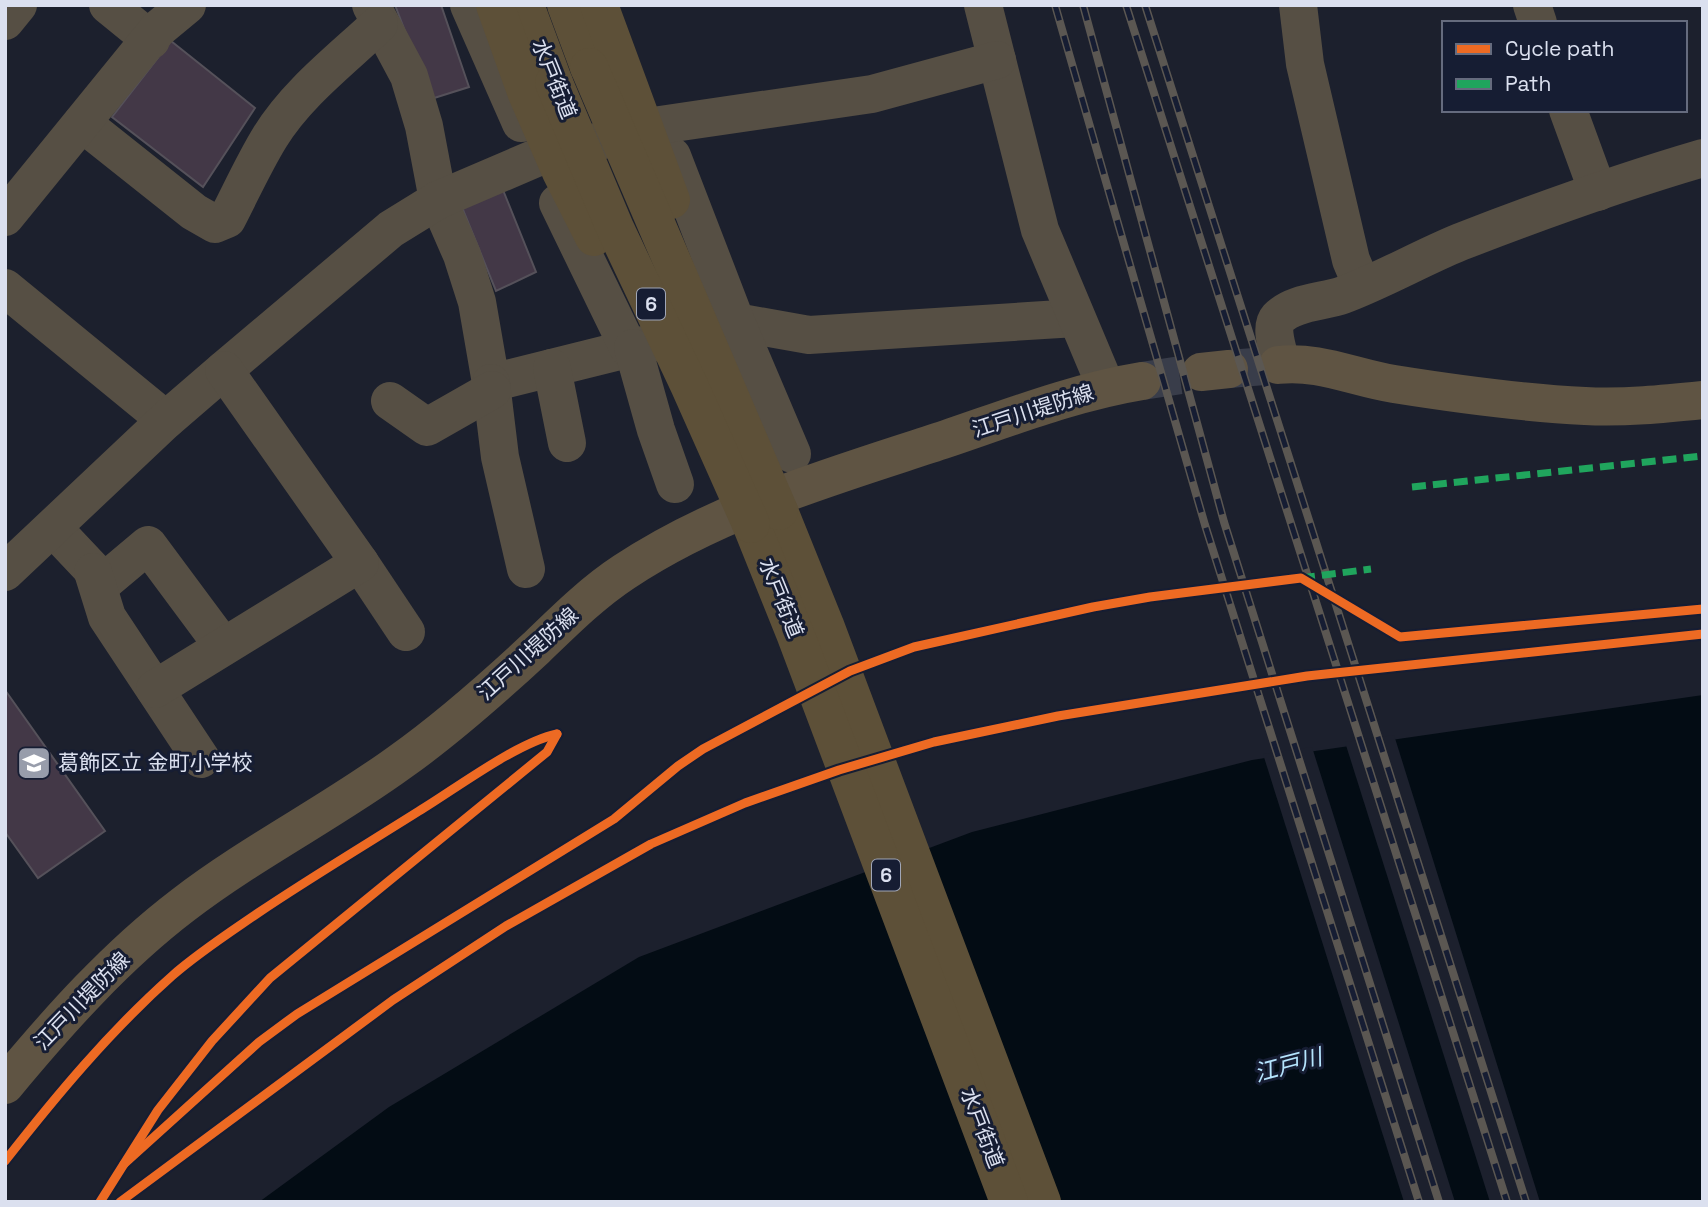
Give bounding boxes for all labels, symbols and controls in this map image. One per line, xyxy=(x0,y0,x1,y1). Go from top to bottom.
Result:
legend xyxy=(1442,21,1687,112)
street label: 水戸街道 xyxy=(526,35,583,123)
text: Cycle path xyxy=(1505,35,1614,62)
text: Path xyxy=(1505,70,1551,97)
road number: 6 xyxy=(637,288,665,320)
street label: 江戸川堤防線 xyxy=(969,378,1097,443)
street label: 水戸街道 xyxy=(753,554,810,642)
street label: 江戸川堤防線 xyxy=(472,601,584,706)
school or university icon: 葛飾区立 金町小学校 xyxy=(15,744,53,782)
place label: 葛飾区立 金町小学校 xyxy=(58,749,252,776)
road number: 6 xyxy=(872,860,900,890)
street label: 江戸川堤防線 xyxy=(28,946,135,1055)
water label: 江戸川 xyxy=(1251,1041,1328,1088)
street label: 水戸街道 xyxy=(955,1084,1010,1172)

